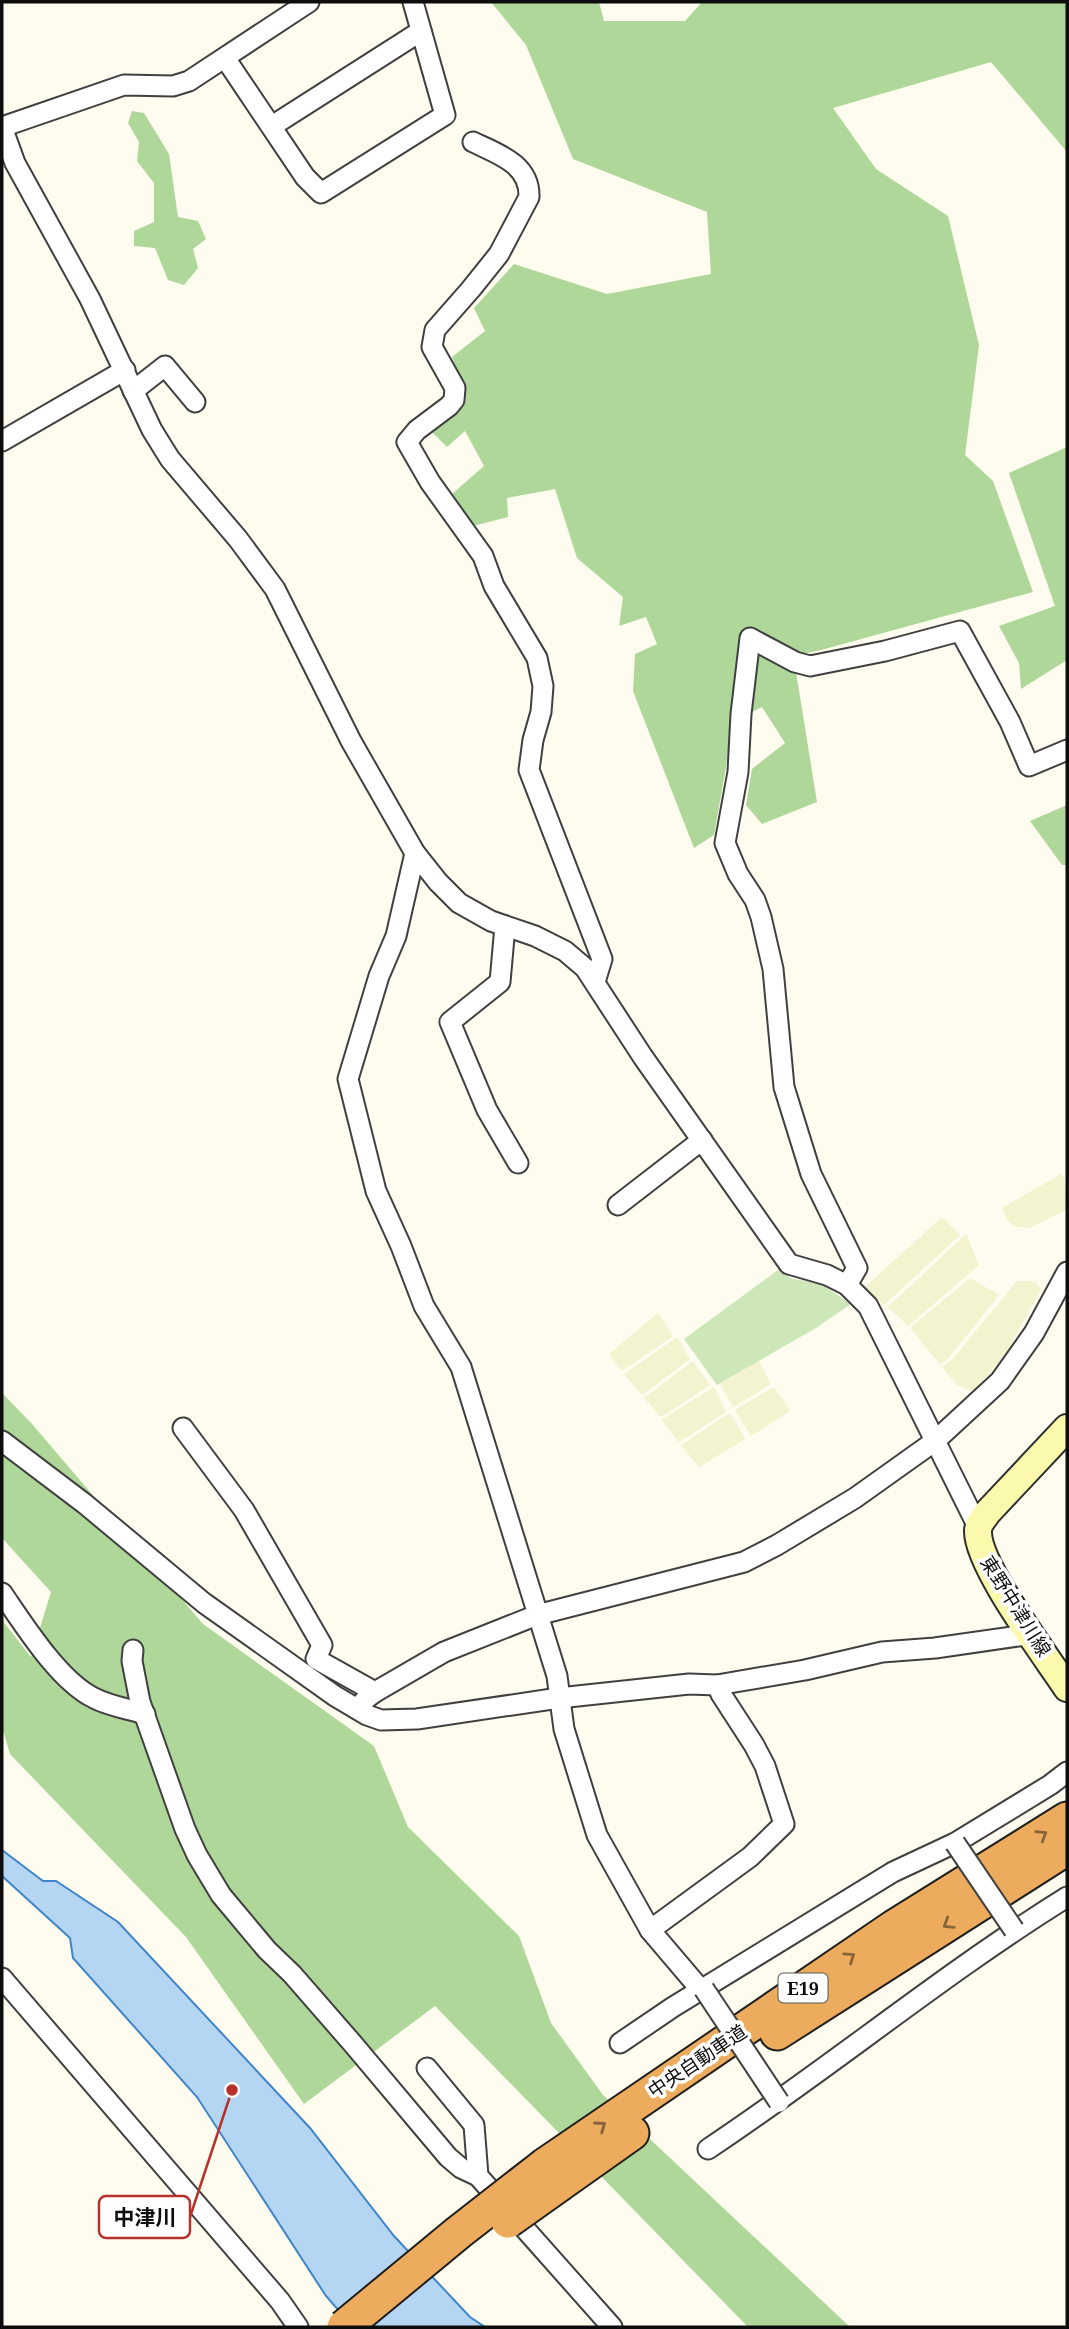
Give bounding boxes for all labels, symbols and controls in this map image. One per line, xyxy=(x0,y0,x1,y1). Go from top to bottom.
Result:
street label: 東野中津川線 xyxy=(975,1551,1057,1661)
one-way arrow xyxy=(1034,1830,1047,1843)
one-way arrow xyxy=(942,1915,955,1928)
one-way arrow xyxy=(842,1953,855,1965)
road number: E19 xyxy=(778,1974,828,2002)
street label: 中央自動車道 xyxy=(642,2018,752,2104)
one-way arrow xyxy=(593,2122,606,2134)
callout: 中津川 xyxy=(99,2196,190,2238)
text: 中津川 xyxy=(114,2203,177,2231)

